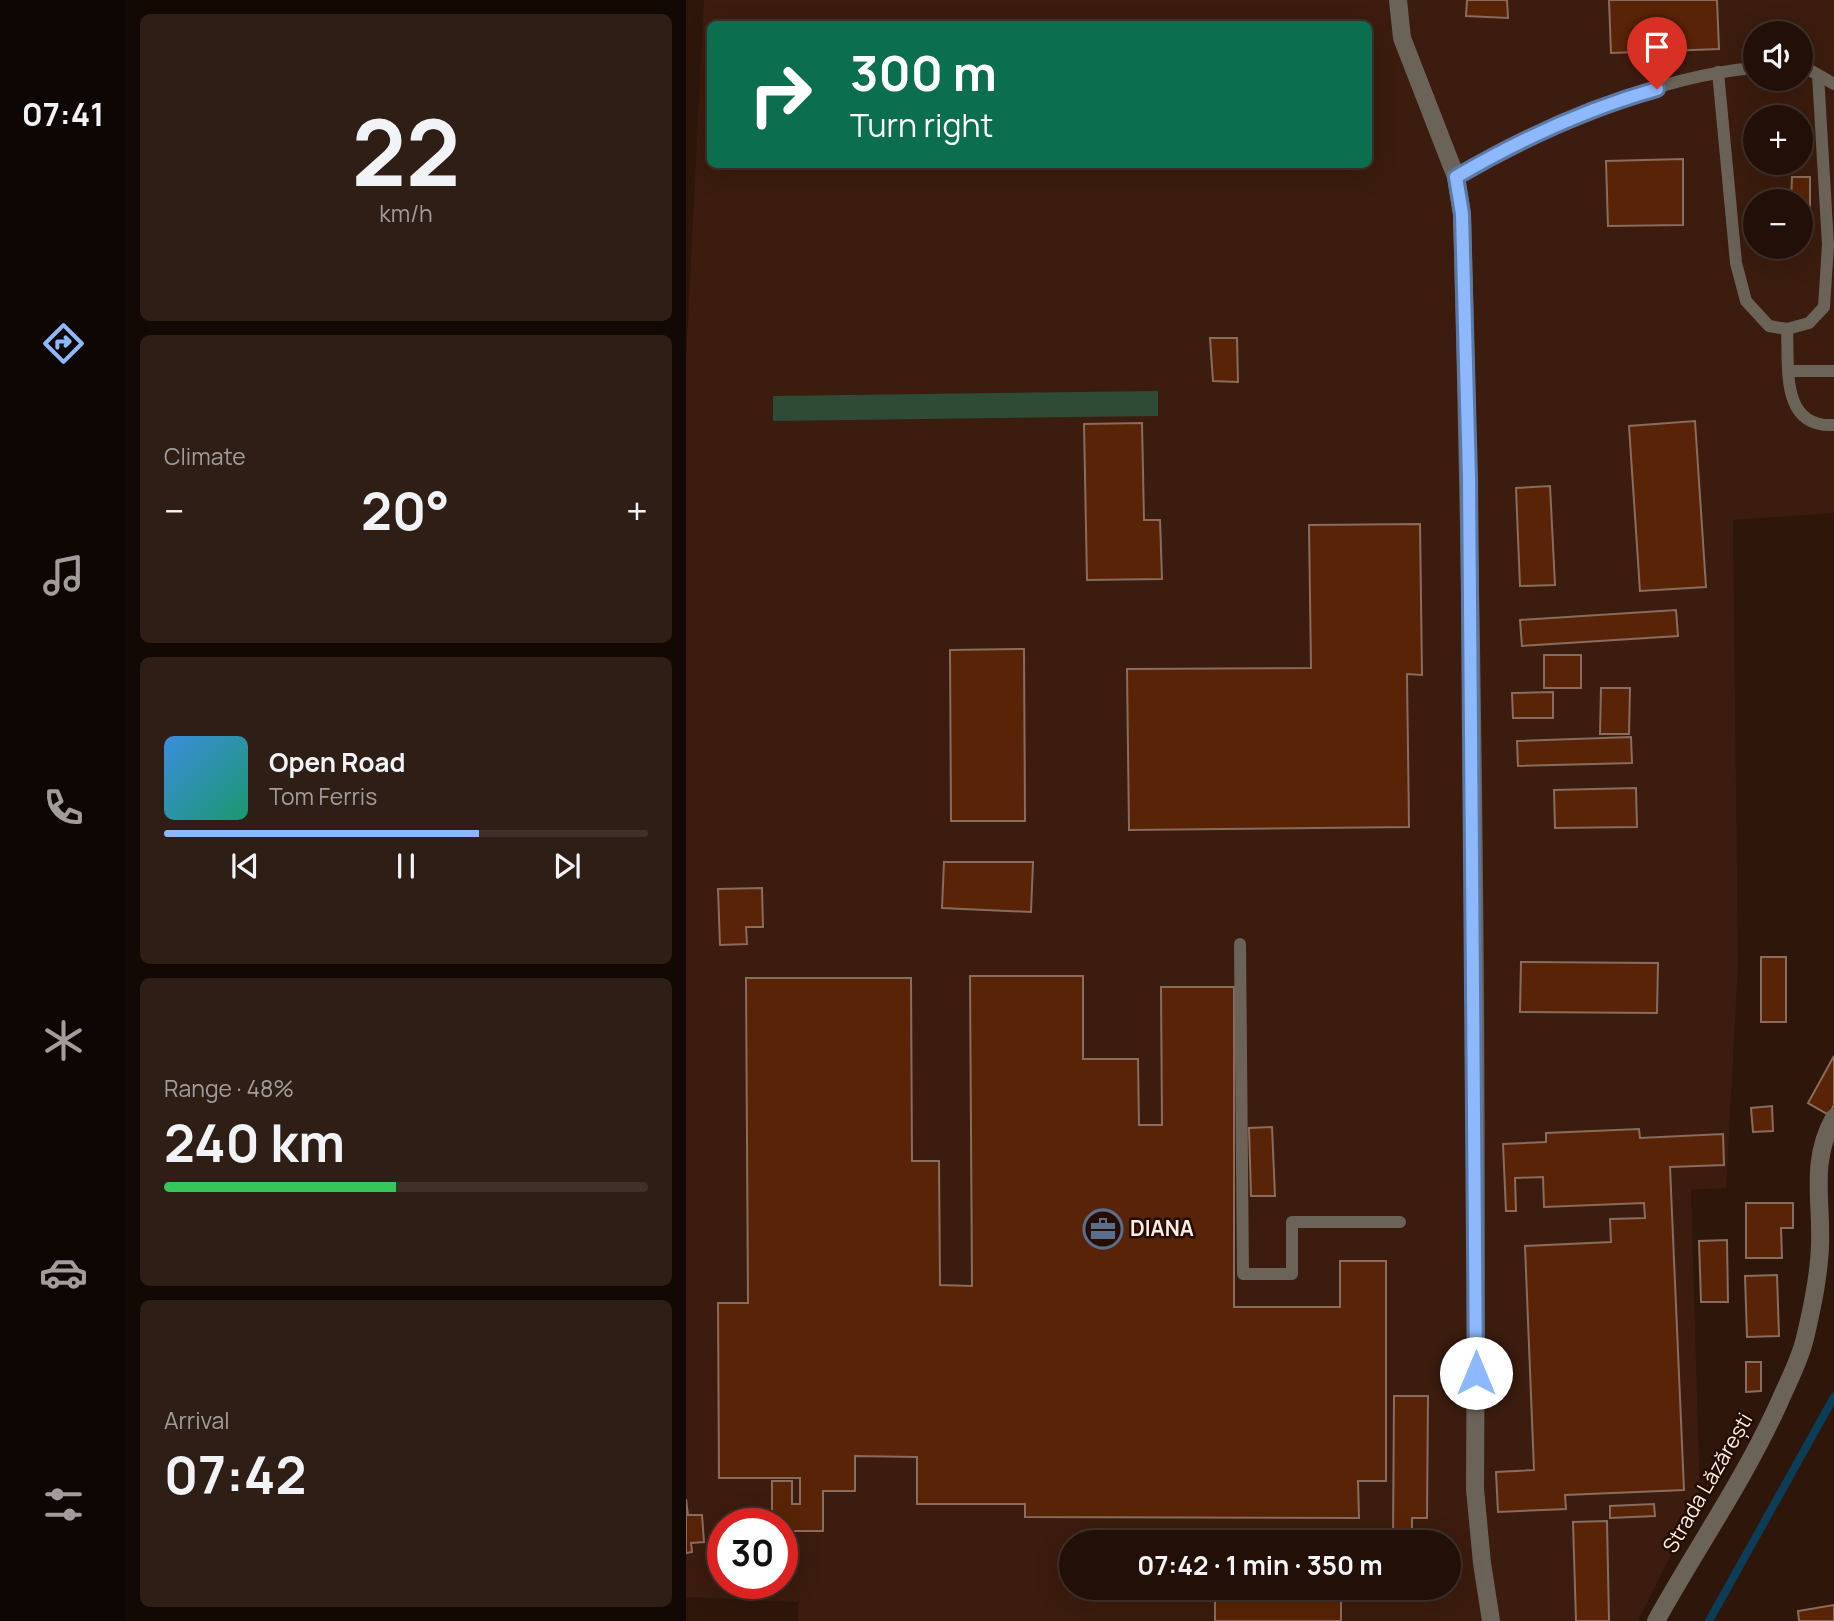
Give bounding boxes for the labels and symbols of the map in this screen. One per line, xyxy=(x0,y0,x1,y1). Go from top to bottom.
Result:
pin xyxy=(1627,17,1687,89)
office icon: DIANA xyxy=(1082,1208,1124,1250)
place label: DIANA xyxy=(1130,1214,1194,1242)
position arrow xyxy=(1439,1336,1513,1410)
street label: Strada Lăzărești xyxy=(1656,1408,1759,1557)
speed limit sign: 30 xyxy=(707,1508,798,1599)

